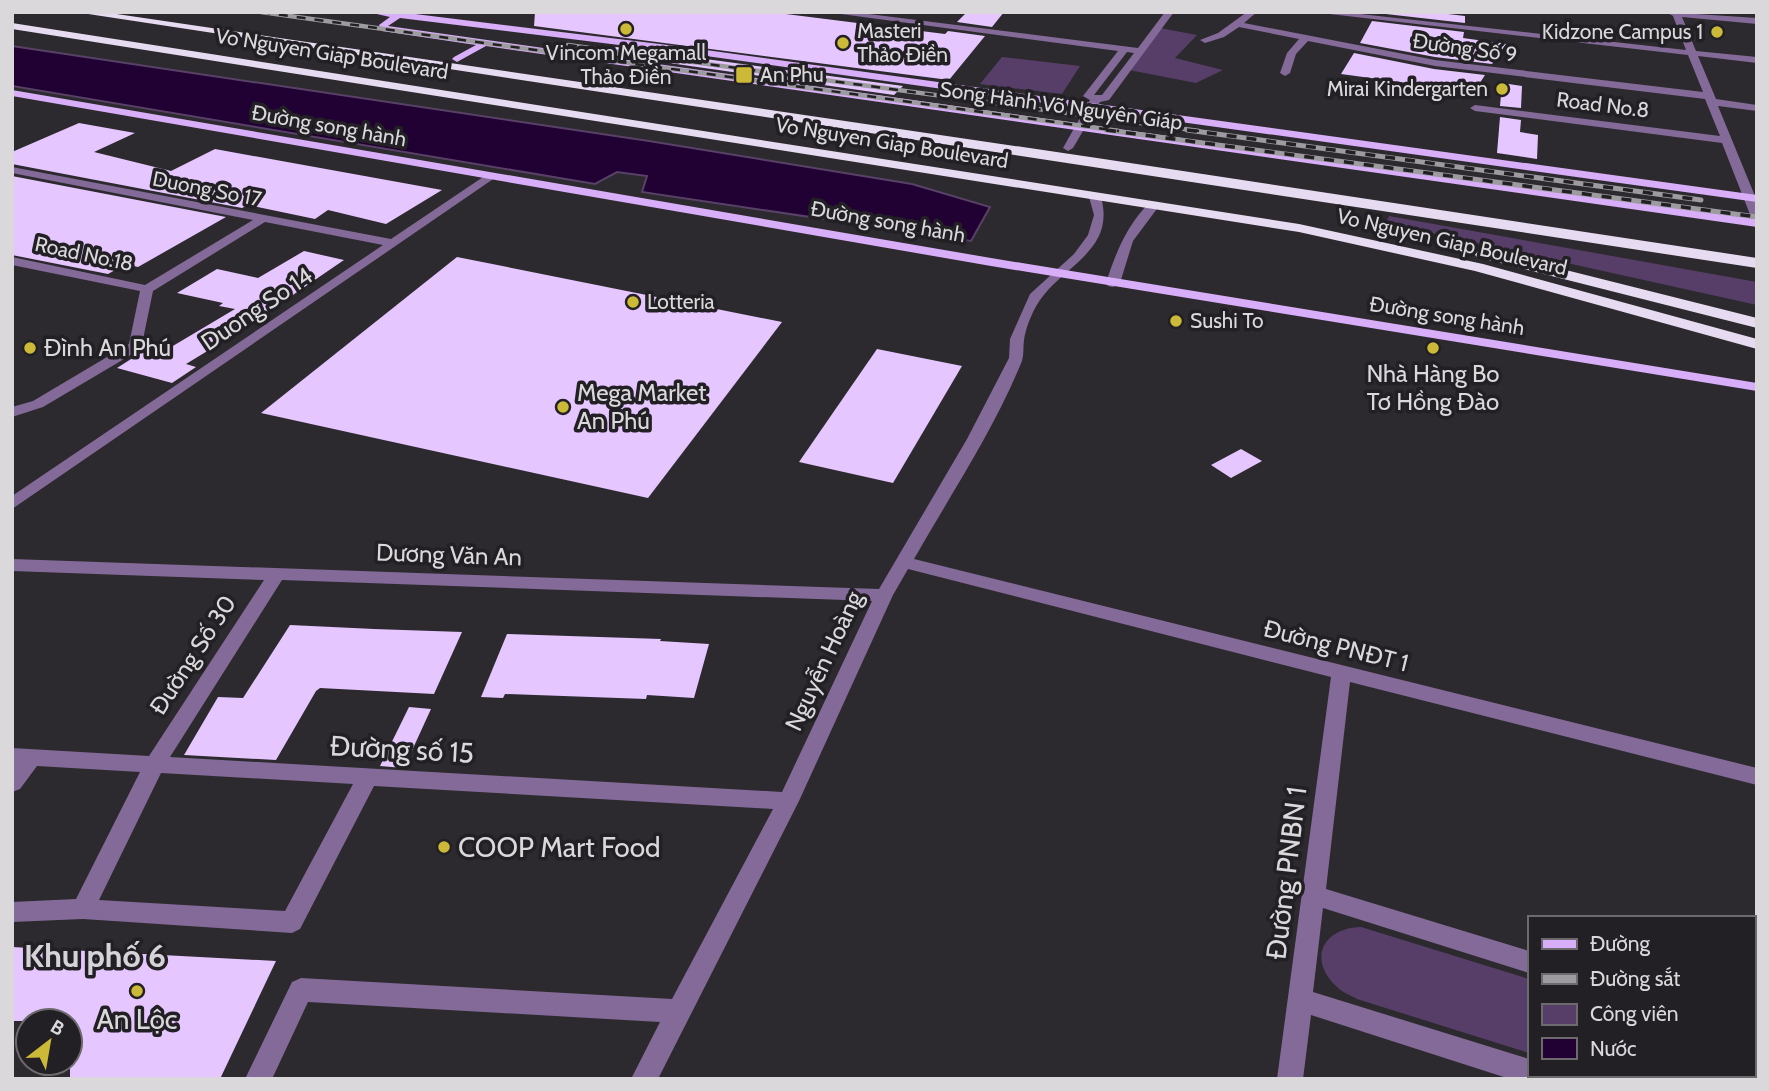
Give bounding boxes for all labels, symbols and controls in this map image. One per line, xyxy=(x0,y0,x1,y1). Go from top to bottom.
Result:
place label: Masteri Thảo Điền xyxy=(857,18,948,67)
place label: Kidzone Campus 1 xyxy=(1542,19,1703,44)
marker: Vincom Megamall Thảo Điền xyxy=(618,21,634,37)
street label: Vo Nguyen Giap Boulevard xyxy=(214,23,450,84)
marker: Kidzone Campus 1 xyxy=(1709,24,1725,40)
street label: Đường Số 9 xyxy=(1411,28,1519,67)
marker: Masteri Thảo Điền xyxy=(835,35,851,51)
place label: Vincom Megamall Thảo Điền xyxy=(546,40,706,89)
place label: An Phu xyxy=(760,62,824,87)
marker: An Phu xyxy=(734,65,754,85)
street label: Song Hành Võ Nguyên Giáp xyxy=(938,76,1184,135)
place label: Mirai Kindergarten xyxy=(1327,76,1488,101)
marker: Mirai Kindergarten xyxy=(1494,81,1510,97)
street label: Road No.8 xyxy=(1555,86,1651,123)
street label: Đường song hành xyxy=(250,100,408,151)
street label: Vo Nguyen Giap Boulevard xyxy=(774,112,1010,173)
street label: Duong So 17 xyxy=(150,166,264,211)
street label: Đường song hành xyxy=(809,196,967,247)
street label: Vo Nguyen Giap Boulevard xyxy=(1335,203,1570,280)
street label: Road No.18 xyxy=(33,231,136,276)
street label: Duong So 14 xyxy=(195,261,318,356)
place label: Lotteria xyxy=(647,289,715,314)
street label: Đường song hành xyxy=(1368,291,1526,340)
marker: Lotteria xyxy=(625,294,641,310)
place label: Sushi To xyxy=(1190,308,1263,333)
marker: Sushi To xyxy=(1168,313,1184,329)
place label: Đình An Phú xyxy=(44,333,171,362)
marker: Đình An Phú xyxy=(22,340,38,356)
marker: Nhà Hàng Bo Tơ Hồng Đào xyxy=(1425,340,1441,356)
place label: Nhà Hàng Bo Tơ Hồng Đào xyxy=(1366,359,1500,416)
place label: Mega Market An Phú xyxy=(577,378,706,435)
marker: Mega Market An Phú xyxy=(555,399,571,415)
street label: Dương Văn An xyxy=(376,537,523,572)
street label: Nguyễn Hoàng xyxy=(779,585,869,735)
street label: Đường Số 30 xyxy=(143,590,242,720)
street label: Đường PNĐT 1 xyxy=(1261,614,1412,678)
street label: Đường số 15 xyxy=(329,728,475,770)
street label: Đường PNBN 1 xyxy=(1259,785,1313,961)
place label: COOP Mart Food xyxy=(458,830,661,864)
marker: COOP Mart Food xyxy=(436,839,452,855)
legend xyxy=(1528,916,1755,1077)
text: Đường xyxy=(1590,931,1651,956)
district label: Khu phố 6 xyxy=(24,936,166,975)
text: Đường sắt xyxy=(1590,966,1680,991)
marker: An Lộc xyxy=(129,983,145,999)
text: Công viên xyxy=(1590,1001,1678,1026)
place label: An Lộc xyxy=(96,1002,178,1036)
north arrow xyxy=(14,1007,84,1077)
text: B xyxy=(46,1015,69,1041)
text: Nước xyxy=(1590,1036,1637,1061)

